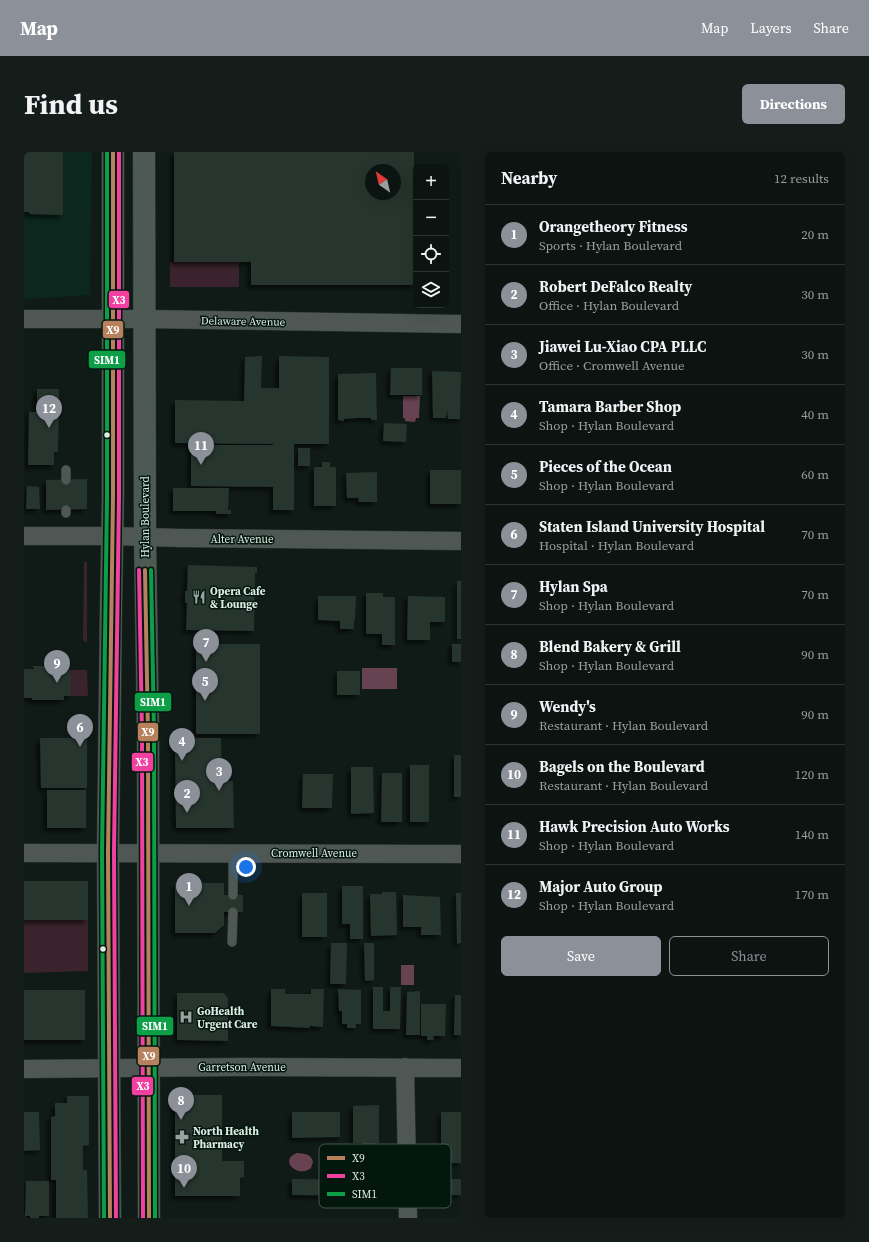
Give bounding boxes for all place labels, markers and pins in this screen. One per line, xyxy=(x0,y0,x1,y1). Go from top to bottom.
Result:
pin: 12 xyxy=(36,395,62,428)
unlabelled marker xyxy=(102,430,112,440)
pin: 11 xyxy=(188,432,214,465)
place label: Opera Cafe & Lounge xyxy=(210,584,266,612)
restaurant icon: Opera Cafe & Lounge xyxy=(191,589,207,605)
pin: 7 xyxy=(193,629,219,662)
pin: 9 xyxy=(44,650,70,683)
pin: 5 xyxy=(192,668,218,701)
pin: 6 xyxy=(67,714,93,747)
pin: 4 xyxy=(169,728,195,761)
pin: 3 xyxy=(206,758,232,791)
pin: 2 xyxy=(174,780,200,813)
pin: 1 xyxy=(176,873,202,906)
unlabelled marker xyxy=(98,944,108,954)
place label: GoHealth Urgent Care xyxy=(197,1004,258,1032)
hospital icon: GoHealth Urgent Care xyxy=(178,1009,194,1025)
pin: 8 xyxy=(168,1087,194,1120)
place label: North Health Pharmacy xyxy=(193,1124,259,1152)
pharmacy icon: North Health Pharmacy xyxy=(174,1129,190,1145)
pin: 10 xyxy=(171,1155,197,1188)

